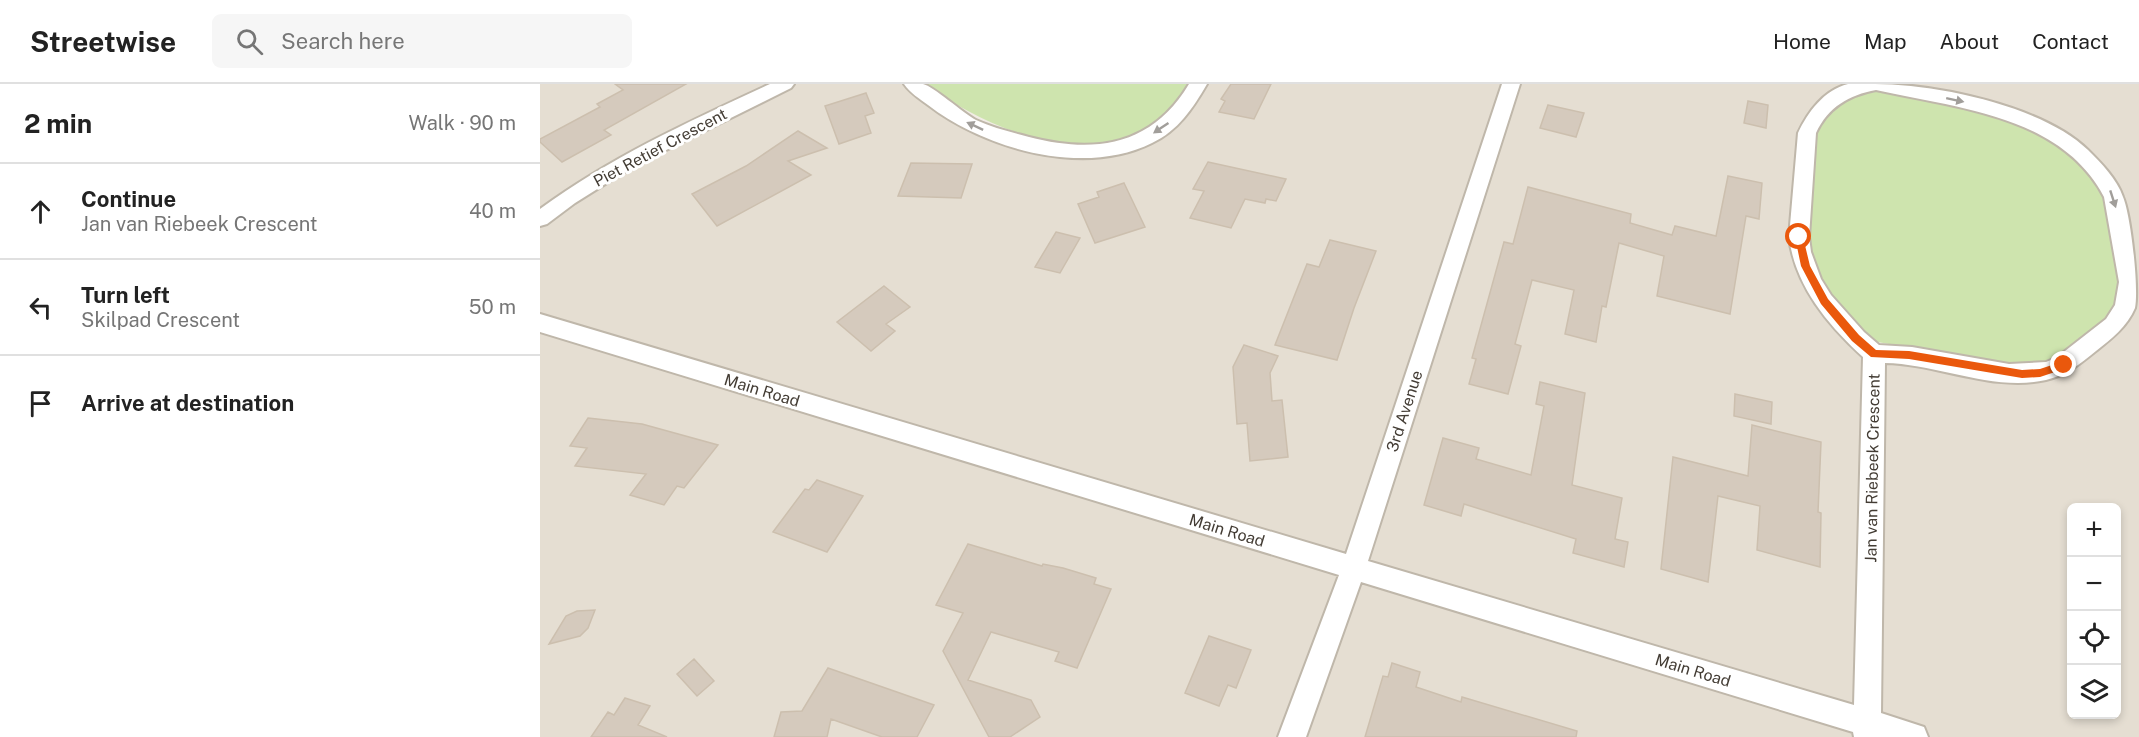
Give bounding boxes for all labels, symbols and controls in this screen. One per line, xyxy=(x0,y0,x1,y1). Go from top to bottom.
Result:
search box xyxy=(212,14,632,68)
text: Streetwise xyxy=(30,25,176,58)
icon: search xyxy=(233,25,266,58)
text: Search here xyxy=(281,28,405,54)
text: Home xyxy=(1773,29,1831,54)
text: Map xyxy=(1864,29,1907,54)
text: About xyxy=(1940,29,1999,54)
text: Contact xyxy=(2032,29,2109,54)
one-way arrow xyxy=(1946,96,1965,105)
street label: Piet Retief Crescent xyxy=(590,104,730,191)
text: 2 min xyxy=(24,108,92,139)
text: Walk · 90 m xyxy=(409,111,516,135)
one-way arrow xyxy=(967,122,984,131)
one-way arrow xyxy=(1153,123,1169,134)
text: Continue xyxy=(81,186,176,212)
one-way arrow xyxy=(2109,191,2118,209)
icon: ahead xyxy=(24,195,57,228)
text: 40 m xyxy=(469,199,516,223)
text: Jan van Riebeek Crescent xyxy=(81,212,318,236)
route start xyxy=(1785,223,1811,249)
text: Turn left xyxy=(81,282,170,308)
icon: left xyxy=(24,291,57,324)
text: 50 m xyxy=(469,295,516,319)
text: Skilpad Crescent xyxy=(81,308,240,332)
route end xyxy=(2050,351,2076,377)
street label: 3rd Avenue xyxy=(1382,368,1427,454)
street label: Main Road xyxy=(722,370,802,411)
street label: Jan van Riebeek Crescent xyxy=(1861,373,1884,563)
icon: arrive xyxy=(24,387,57,420)
text: Arrive at destination xyxy=(81,390,294,416)
map controls xyxy=(2067,503,2121,719)
button: + xyxy=(2067,503,2121,557)
street label: Main Road xyxy=(1187,510,1267,551)
button: − xyxy=(2067,557,2121,611)
button: locate xyxy=(2067,611,2121,665)
street label: Main Road xyxy=(1653,650,1733,691)
button: layers xyxy=(2067,665,2121,719)

